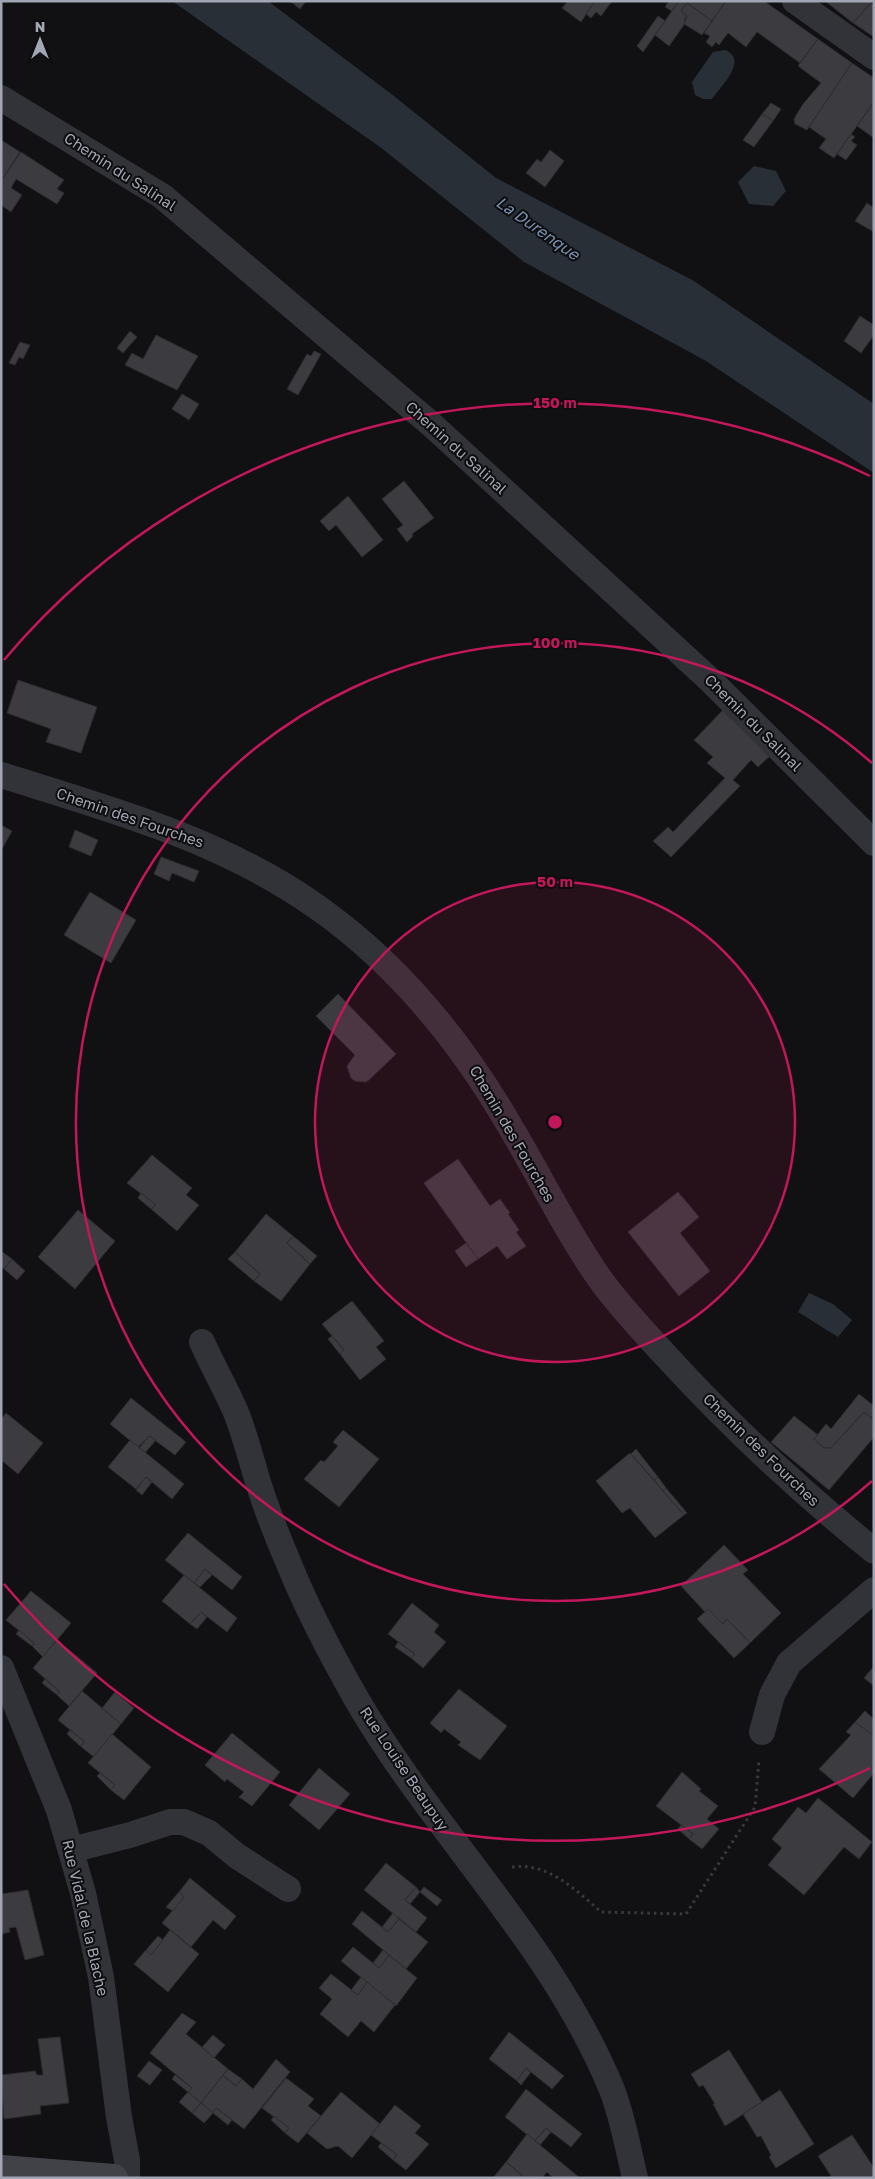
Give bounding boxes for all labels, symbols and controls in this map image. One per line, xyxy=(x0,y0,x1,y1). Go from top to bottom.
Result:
north arrow xyxy=(15,15,65,65)
text: N xyxy=(35,18,45,35)
street label: Chemin du Salinal xyxy=(61,128,180,214)
water label: La Durenque xyxy=(492,192,585,265)
text: 150 m xyxy=(533,393,577,411)
street label: Chemin du Salinal xyxy=(402,397,511,498)
text: 100 m xyxy=(533,633,577,651)
street label: Chemin du Salinal xyxy=(701,670,806,775)
street label: Chemin des Fourches xyxy=(54,783,206,851)
text: 50 m xyxy=(537,872,573,890)
street label: Chemin des Fourches xyxy=(466,1062,559,1205)
centre of rings xyxy=(546,1113,564,1131)
street label: Chemin des Fourches xyxy=(700,1389,824,1509)
street label: Rue Louise Beaupuy xyxy=(357,1703,453,1834)
street label: Rue Vidal de la Blache xyxy=(59,1838,113,1998)

